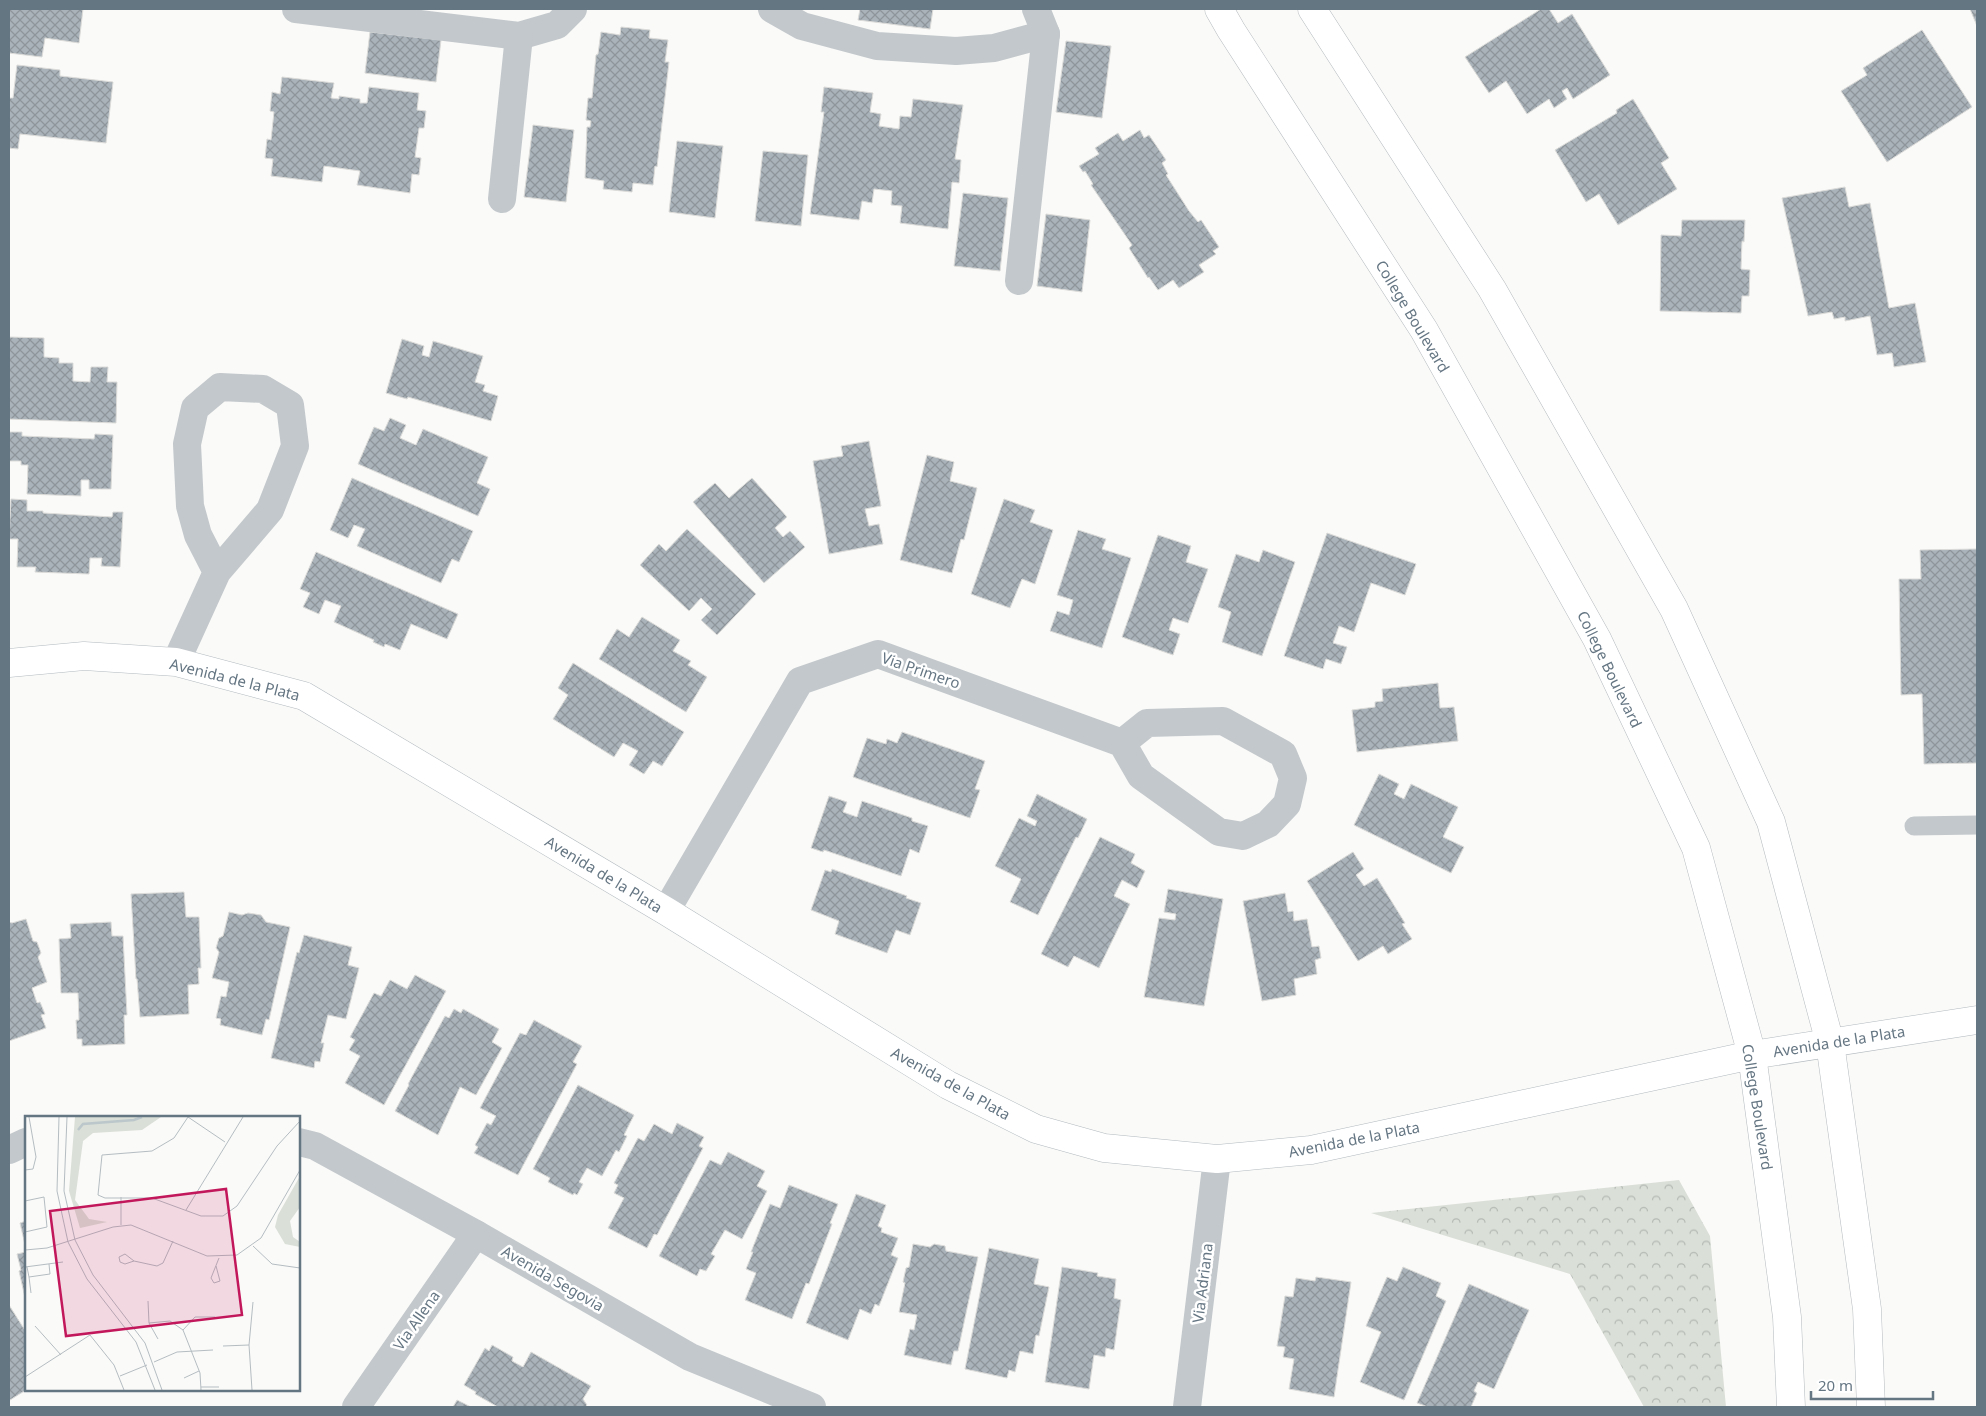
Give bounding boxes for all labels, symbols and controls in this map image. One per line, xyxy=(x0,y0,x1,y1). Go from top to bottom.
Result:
street label: College Boulevard xyxy=(1372,256,1454,376)
street label: College Boulevard xyxy=(1573,607,1647,731)
street label: Via Primero xyxy=(879,647,963,693)
street label: Avenida de la Plata xyxy=(168,653,302,705)
street label: Avenida de la Plata xyxy=(542,831,666,917)
street label: Avenida de la Plata xyxy=(1772,1021,1906,1061)
street label: Avenida de la Plata xyxy=(888,1042,1014,1124)
street label: College Boulevard xyxy=(1738,1042,1778,1172)
inset map xyxy=(25,1116,300,1391)
street label: Avenida de la Plata xyxy=(1287,1116,1421,1162)
street label: Avenida Segovia xyxy=(498,1241,608,1315)
street label: Via Adriana xyxy=(1187,1242,1217,1324)
street label: Via Allena xyxy=(388,1286,444,1354)
scale bar xyxy=(1811,1368,1934,1400)
text: 20 m xyxy=(1818,1375,1853,1395)

